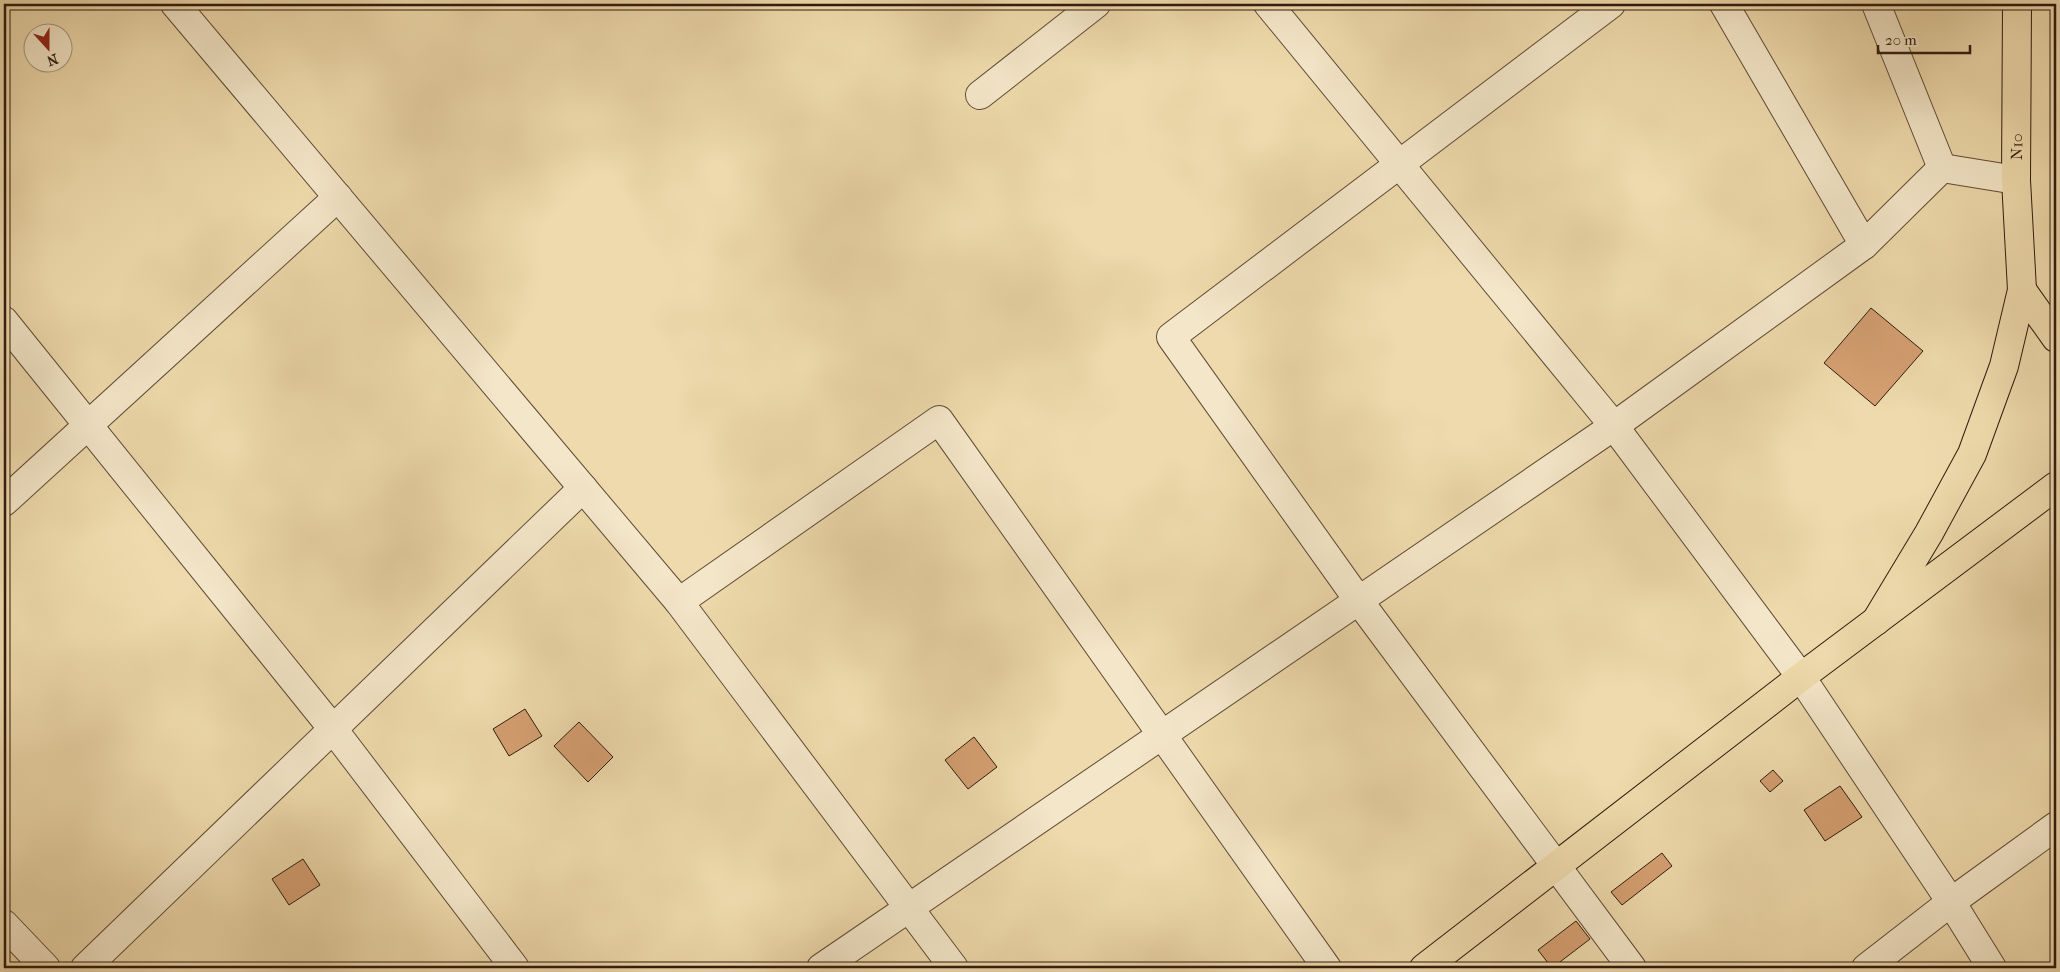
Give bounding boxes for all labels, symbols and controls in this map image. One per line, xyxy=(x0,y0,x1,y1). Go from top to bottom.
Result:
north arrow xyxy=(22,22,72,72)
scale bar xyxy=(1878,22,1970,54)
text: 20 m xyxy=(1885,31,1917,49)
text: N xyxy=(44,50,60,70)
street label: N10 xyxy=(2007,133,2026,160)

